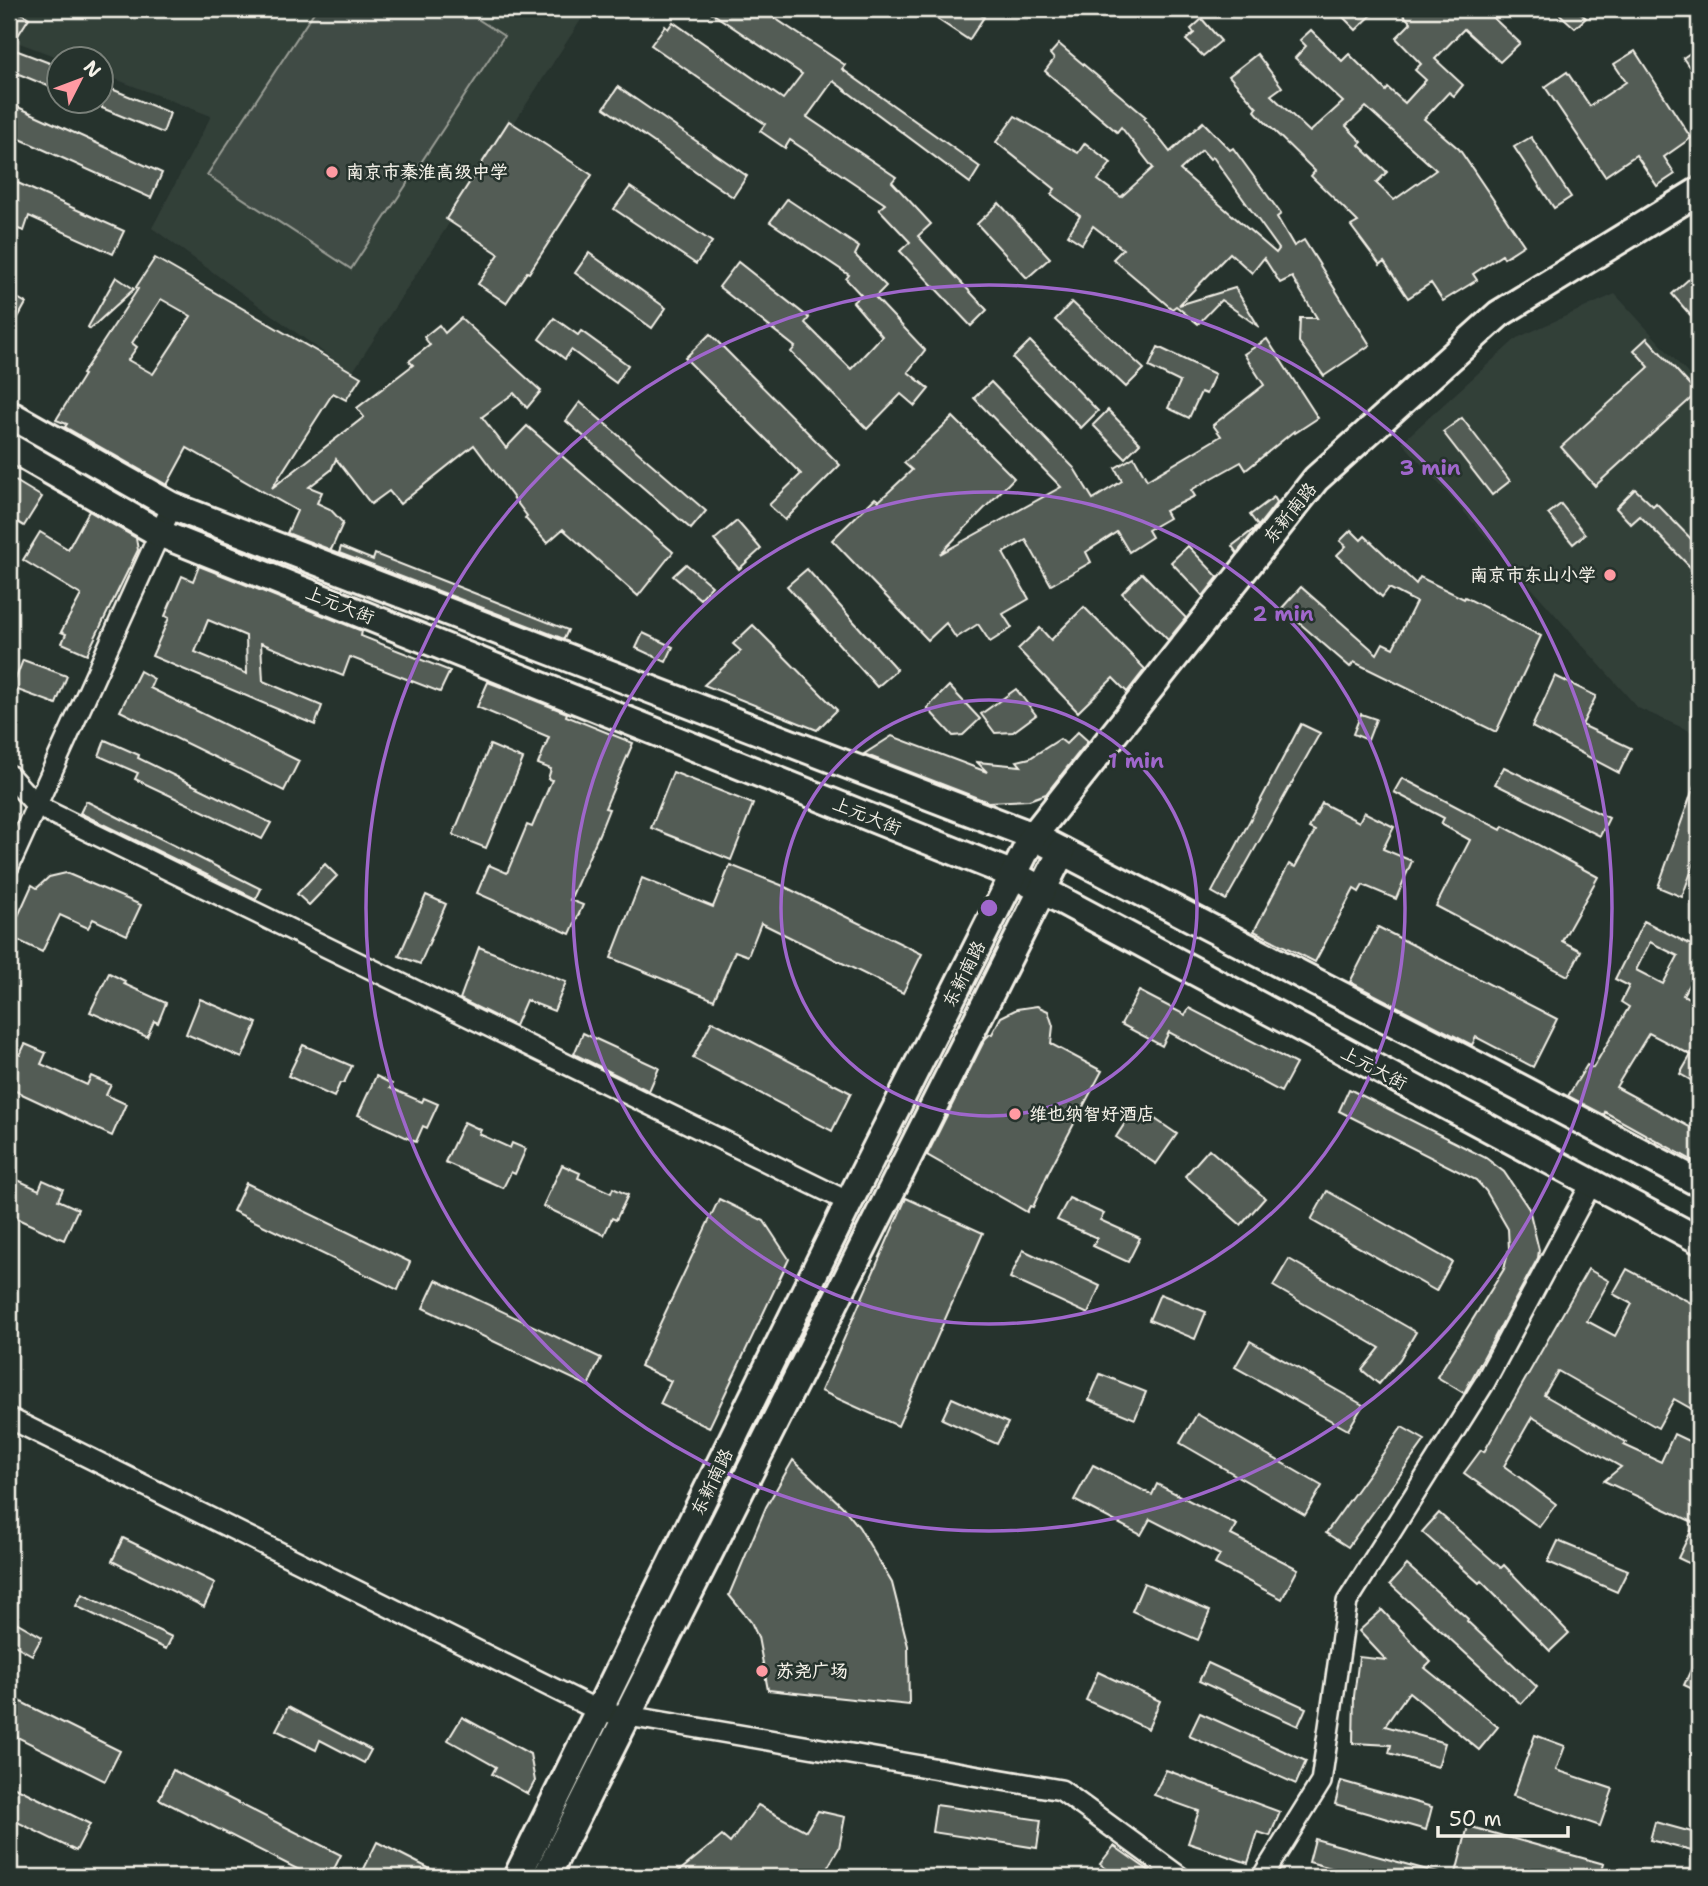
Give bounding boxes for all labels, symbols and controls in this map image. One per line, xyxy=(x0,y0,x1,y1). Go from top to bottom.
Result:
north arrow xyxy=(46,46,116,116)
text: N xyxy=(78,55,107,83)
place label: 南京市秦淮高级中学 xyxy=(346,160,508,184)
marker: 南京市秦淮高级中学 xyxy=(324,164,340,180)
text: 3 min xyxy=(1399,454,1461,482)
street label: 东新南路 xyxy=(1258,477,1322,549)
place label: 南京市东山小学 xyxy=(1470,563,1596,587)
marker: 南京市东山小学 xyxy=(1602,567,1618,583)
street label: 上元大街 xyxy=(302,580,378,630)
text: 2 min xyxy=(1252,600,1314,628)
text: 1 min xyxy=(1108,747,1164,775)
street label: 上元大街 xyxy=(829,791,905,841)
centre of rings xyxy=(977,896,1001,920)
street label: 东新南路 xyxy=(937,936,991,1012)
street label: 上元大街 xyxy=(1337,1041,1411,1095)
place label: 维也纳智好酒店 xyxy=(1029,1102,1155,1126)
marker: 维也纳智好酒店 xyxy=(1007,1106,1023,1122)
street label: 东新南路 xyxy=(685,1444,739,1520)
place label: 苏尧广场 xyxy=(776,1659,848,1683)
marker: 苏尧广场 xyxy=(754,1663,770,1679)
scale bar xyxy=(1438,1795,1568,1839)
text: 50 m xyxy=(1449,1805,1502,1833)

